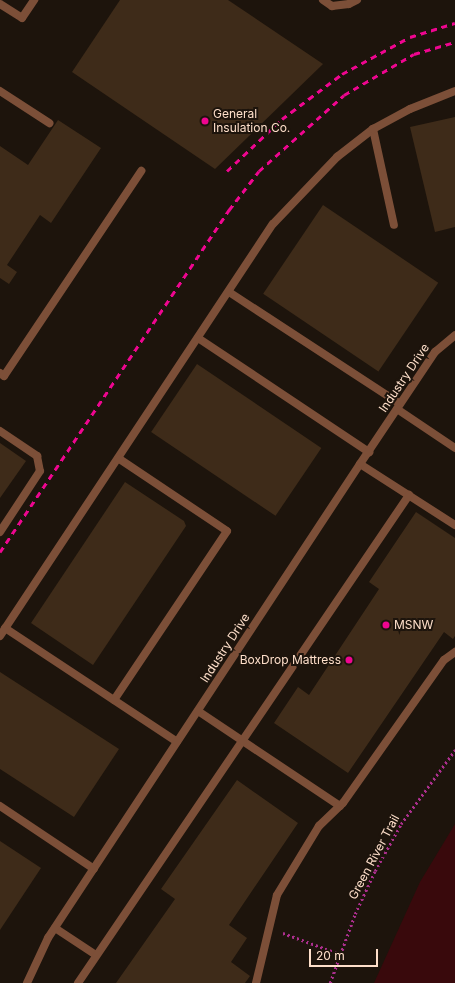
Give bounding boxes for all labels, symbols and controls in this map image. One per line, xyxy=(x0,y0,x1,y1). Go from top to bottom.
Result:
place label: General Insulation Co. xyxy=(213,107,290,135)
marker: General Insulation Co. xyxy=(200,116,210,126)
street label: Industry Drive xyxy=(376,341,432,415)
street label: Industry Drive xyxy=(197,611,253,685)
place label: MSNW xyxy=(394,618,433,632)
marker: MSNW xyxy=(381,620,391,630)
place label: BoxDrop Mattress xyxy=(240,653,341,667)
marker: BoxDrop Mattress xyxy=(344,655,354,665)
street label: Green River Trail xyxy=(346,812,402,902)
scale bar xyxy=(311,941,380,967)
text: 20 m xyxy=(316,948,345,963)

